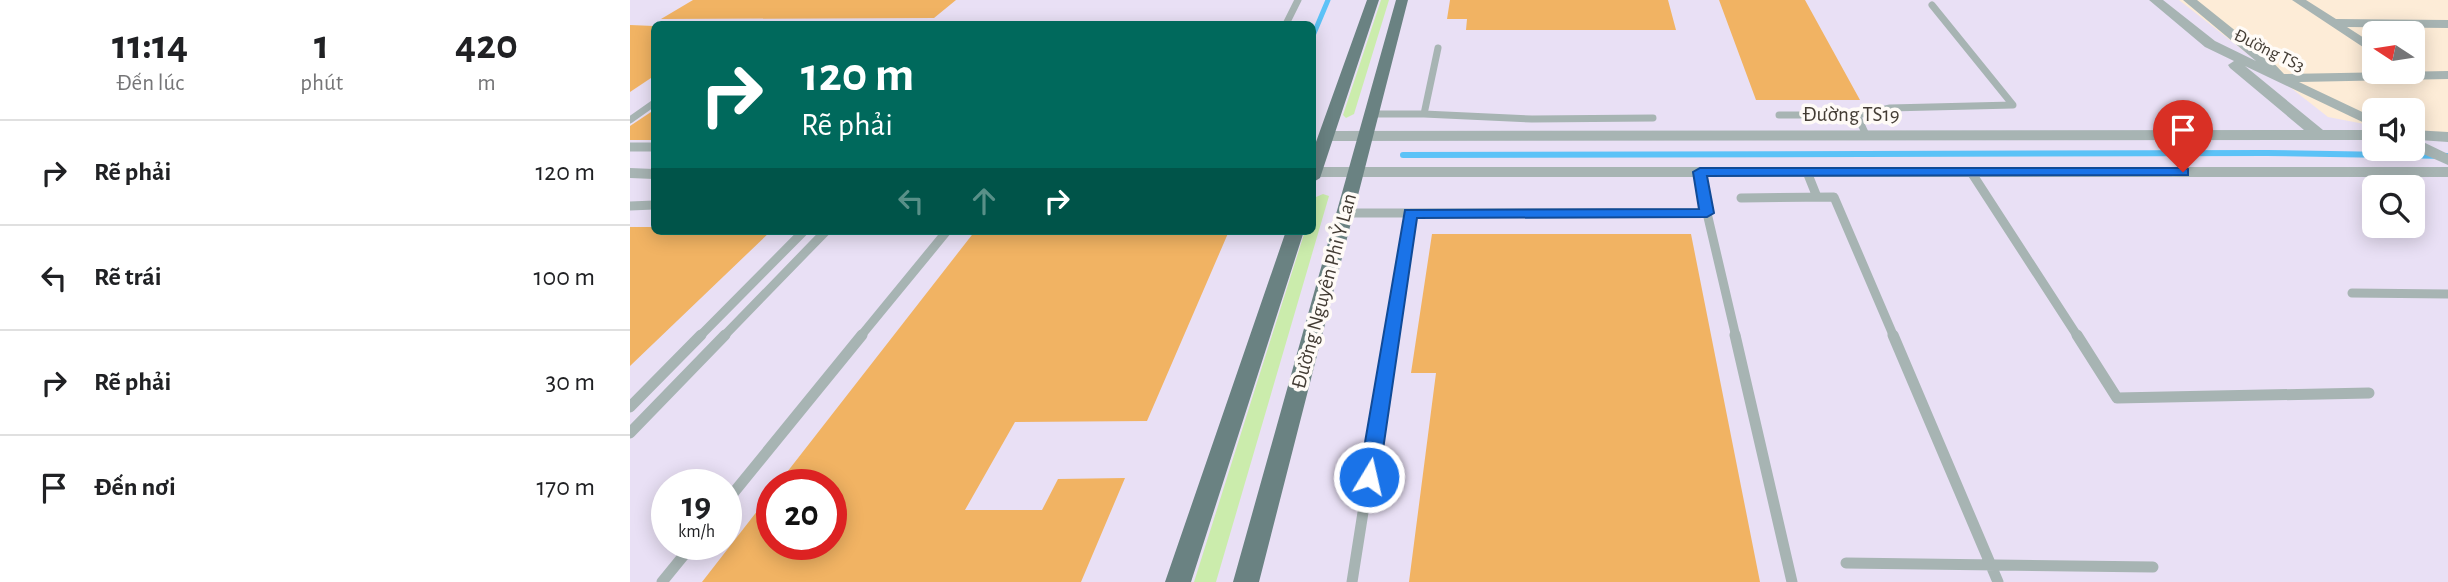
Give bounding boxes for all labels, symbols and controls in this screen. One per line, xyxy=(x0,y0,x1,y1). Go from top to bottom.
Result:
north arrow xyxy=(2362,21,2426,84)
map controls xyxy=(2362,21,2425,238)
text: 11:14 xyxy=(112,24,188,66)
text: 1 xyxy=(314,24,329,66)
text: 420 xyxy=(455,24,518,66)
street label: Đường TS3 xyxy=(2231,26,2307,76)
icon: right xyxy=(686,49,777,140)
text: 120 m xyxy=(801,51,914,100)
text: Đến lúc xyxy=(116,72,184,95)
text: phút xyxy=(300,72,343,95)
text: m xyxy=(477,72,496,95)
button: sound xyxy=(2362,98,2425,161)
pin xyxy=(2153,100,2213,172)
street label: Đường TS19 xyxy=(1802,104,1900,125)
text: Rẽ phải xyxy=(801,109,893,141)
icon: arrive xyxy=(2164,111,2202,149)
icon: right xyxy=(35,154,73,192)
text: Rẽ phải xyxy=(94,159,171,185)
text: 120 m xyxy=(535,159,595,185)
button: search xyxy=(2362,175,2425,238)
icon: left xyxy=(892,182,930,220)
icon: ahead xyxy=(965,182,1003,220)
icon: right xyxy=(1038,182,1076,220)
street label: Đường Nguyên Phi Ỷ Lan xyxy=(1286,191,1360,391)
icon: left xyxy=(35,259,73,297)
text: Rẽ trái xyxy=(94,264,162,290)
text: 100 m xyxy=(534,264,595,290)
icon: right xyxy=(35,364,73,402)
text: Rẽ phải xyxy=(94,369,171,395)
text: 30 m xyxy=(545,369,595,395)
position arrow xyxy=(1332,440,1406,514)
icon: arrive xyxy=(35,469,73,507)
speed limit sign: 20 xyxy=(756,469,847,560)
text: Đến nơi xyxy=(94,474,176,500)
text: 170 m xyxy=(536,474,595,500)
text: 19 xyxy=(682,488,711,523)
text: km/h xyxy=(678,523,715,541)

